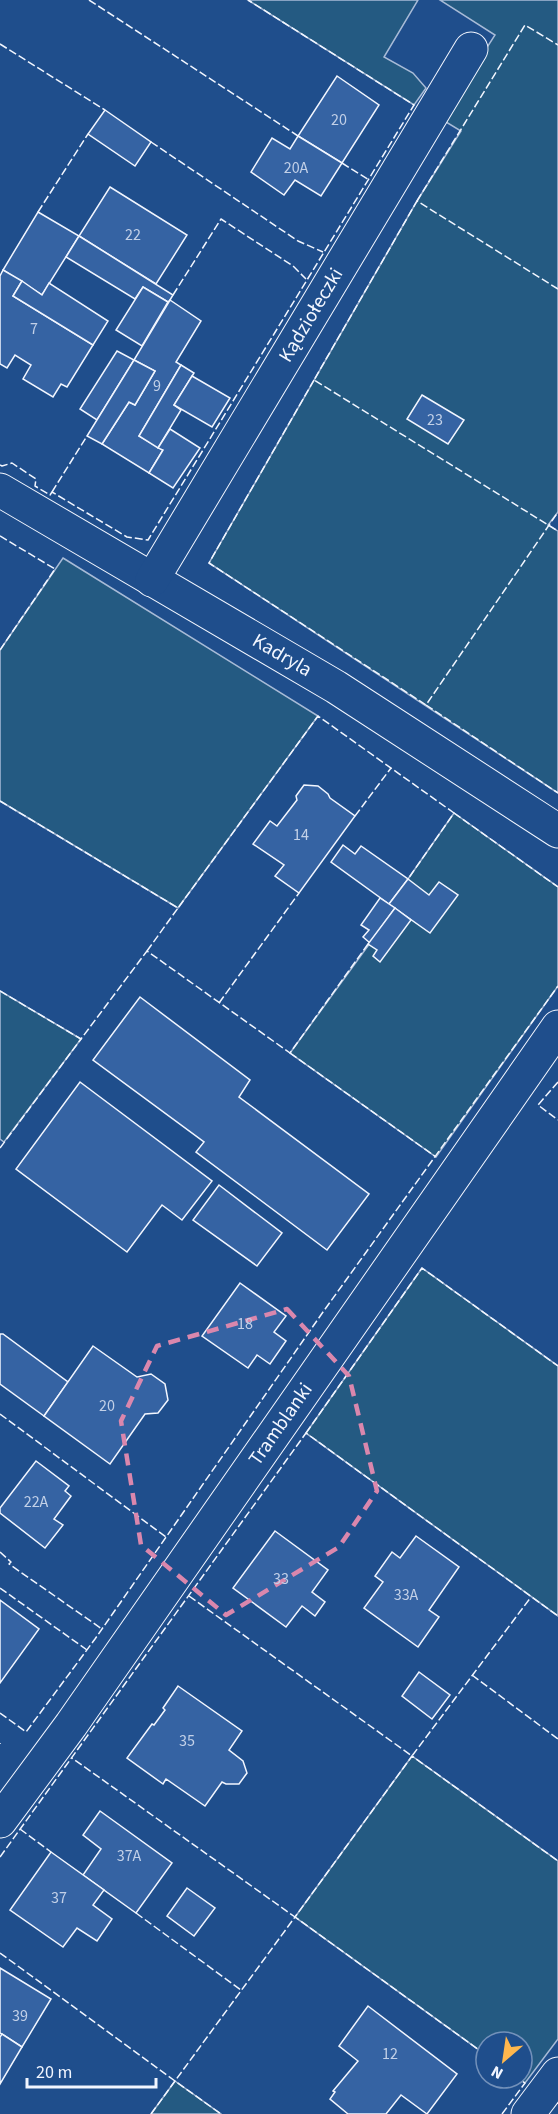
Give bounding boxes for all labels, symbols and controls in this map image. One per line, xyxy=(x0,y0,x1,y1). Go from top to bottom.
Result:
house number: 20 xyxy=(331,109,347,131)
house number: 20A xyxy=(284,157,309,179)
house number: 22 xyxy=(125,224,141,246)
street label: Kądziołeczki xyxy=(272,263,350,368)
house number: 7 xyxy=(30,318,38,340)
house number: 9 xyxy=(153,375,161,397)
house number: 23 xyxy=(427,409,443,431)
street label: Kadryla xyxy=(247,627,317,684)
house number: 14 xyxy=(293,824,309,846)
house number: 18 xyxy=(237,1313,253,1335)
street label: Tramblanki xyxy=(242,1377,319,1471)
house number: 20 xyxy=(99,1395,115,1417)
house number: 22A xyxy=(24,1491,49,1513)
house number: 33 xyxy=(273,1568,289,1590)
house number: 33A xyxy=(394,1584,419,1606)
house number: 35 xyxy=(179,1730,195,1752)
house number: 37A xyxy=(117,1845,142,1867)
house number: 37 xyxy=(51,1887,67,1909)
house number: 39 xyxy=(12,2005,28,2027)
north arrow xyxy=(474,2030,534,2090)
house number: 12 xyxy=(382,2043,398,2065)
scale bar xyxy=(27,2051,156,2089)
text: 20 m xyxy=(36,2060,72,2085)
text: N xyxy=(487,2060,507,2084)

